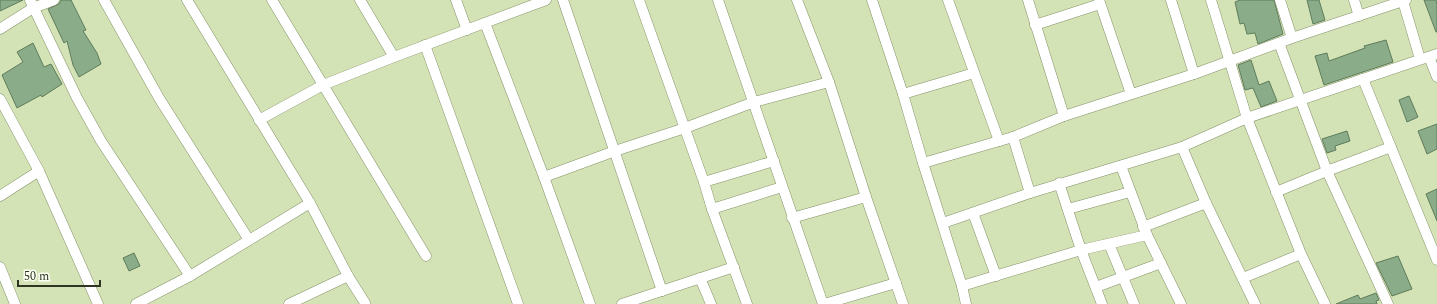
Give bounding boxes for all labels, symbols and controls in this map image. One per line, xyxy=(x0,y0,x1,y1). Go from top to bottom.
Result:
scale bar xyxy=(18,262,100,288)
text: 50 m xyxy=(24,267,49,286)

